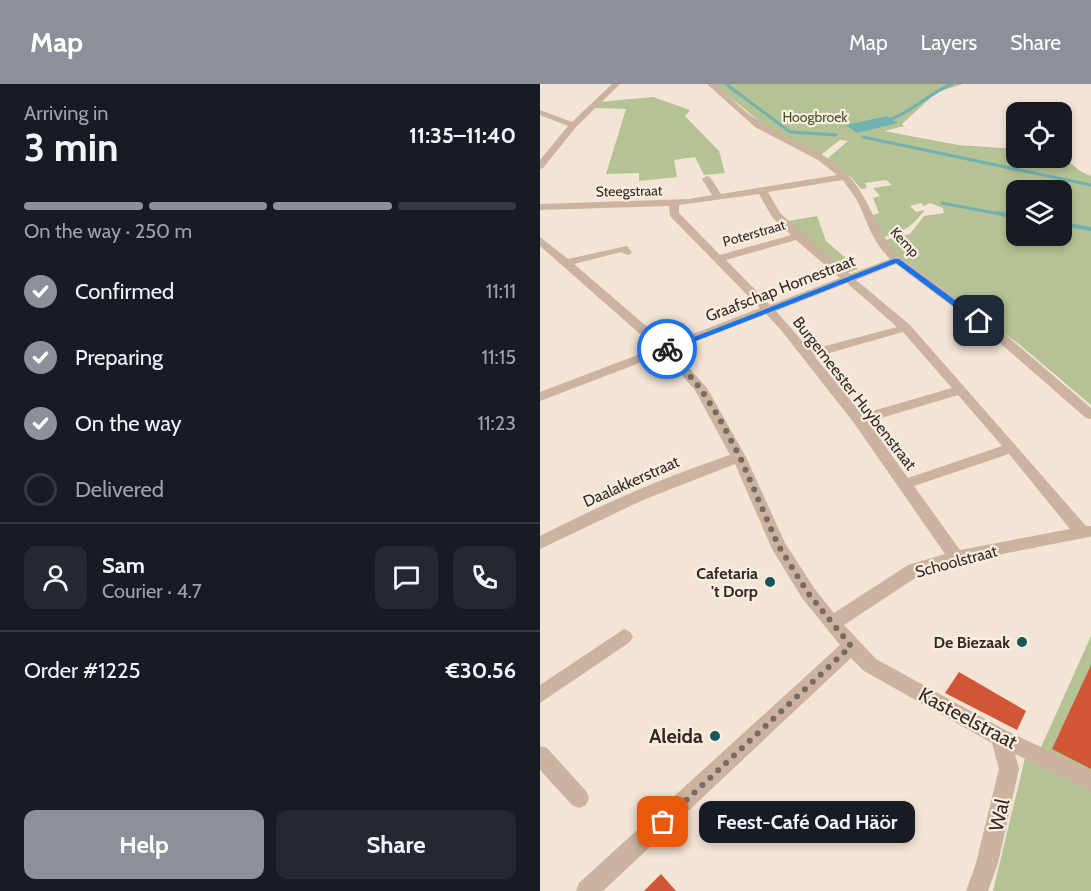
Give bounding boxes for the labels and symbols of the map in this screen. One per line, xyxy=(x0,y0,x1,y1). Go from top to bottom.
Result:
park label: Hoogbroek xyxy=(782,108,848,126)
street label: Steegstraat xyxy=(595,181,663,201)
street label: Poterstraat xyxy=(720,215,788,251)
street label: Kemp xyxy=(887,223,924,261)
street label: Graafschap Hornestraat xyxy=(703,251,858,326)
pin xyxy=(953,295,1004,346)
street label: Burgemeester Huybenstraat xyxy=(789,313,921,474)
courier xyxy=(637,319,697,379)
street label: Daalakkerstraat xyxy=(580,452,683,511)
street label: Schoolstraat xyxy=(913,541,1000,582)
place label: Cafetaria 't Dorp xyxy=(696,564,758,601)
marker: Cafetaria 't Dorp xyxy=(763,575,777,589)
place label: De Biezaak xyxy=(933,633,1010,652)
marker: De Biezaak xyxy=(1015,635,1029,649)
street label: Kasteelstraat xyxy=(915,682,1022,754)
place label: Aleida xyxy=(649,724,703,748)
marker: Aleida xyxy=(708,729,722,743)
pin xyxy=(637,796,688,847)
street label: Wal xyxy=(984,796,1014,834)
callout: Feest-Café Oad Häör xyxy=(699,801,915,843)

